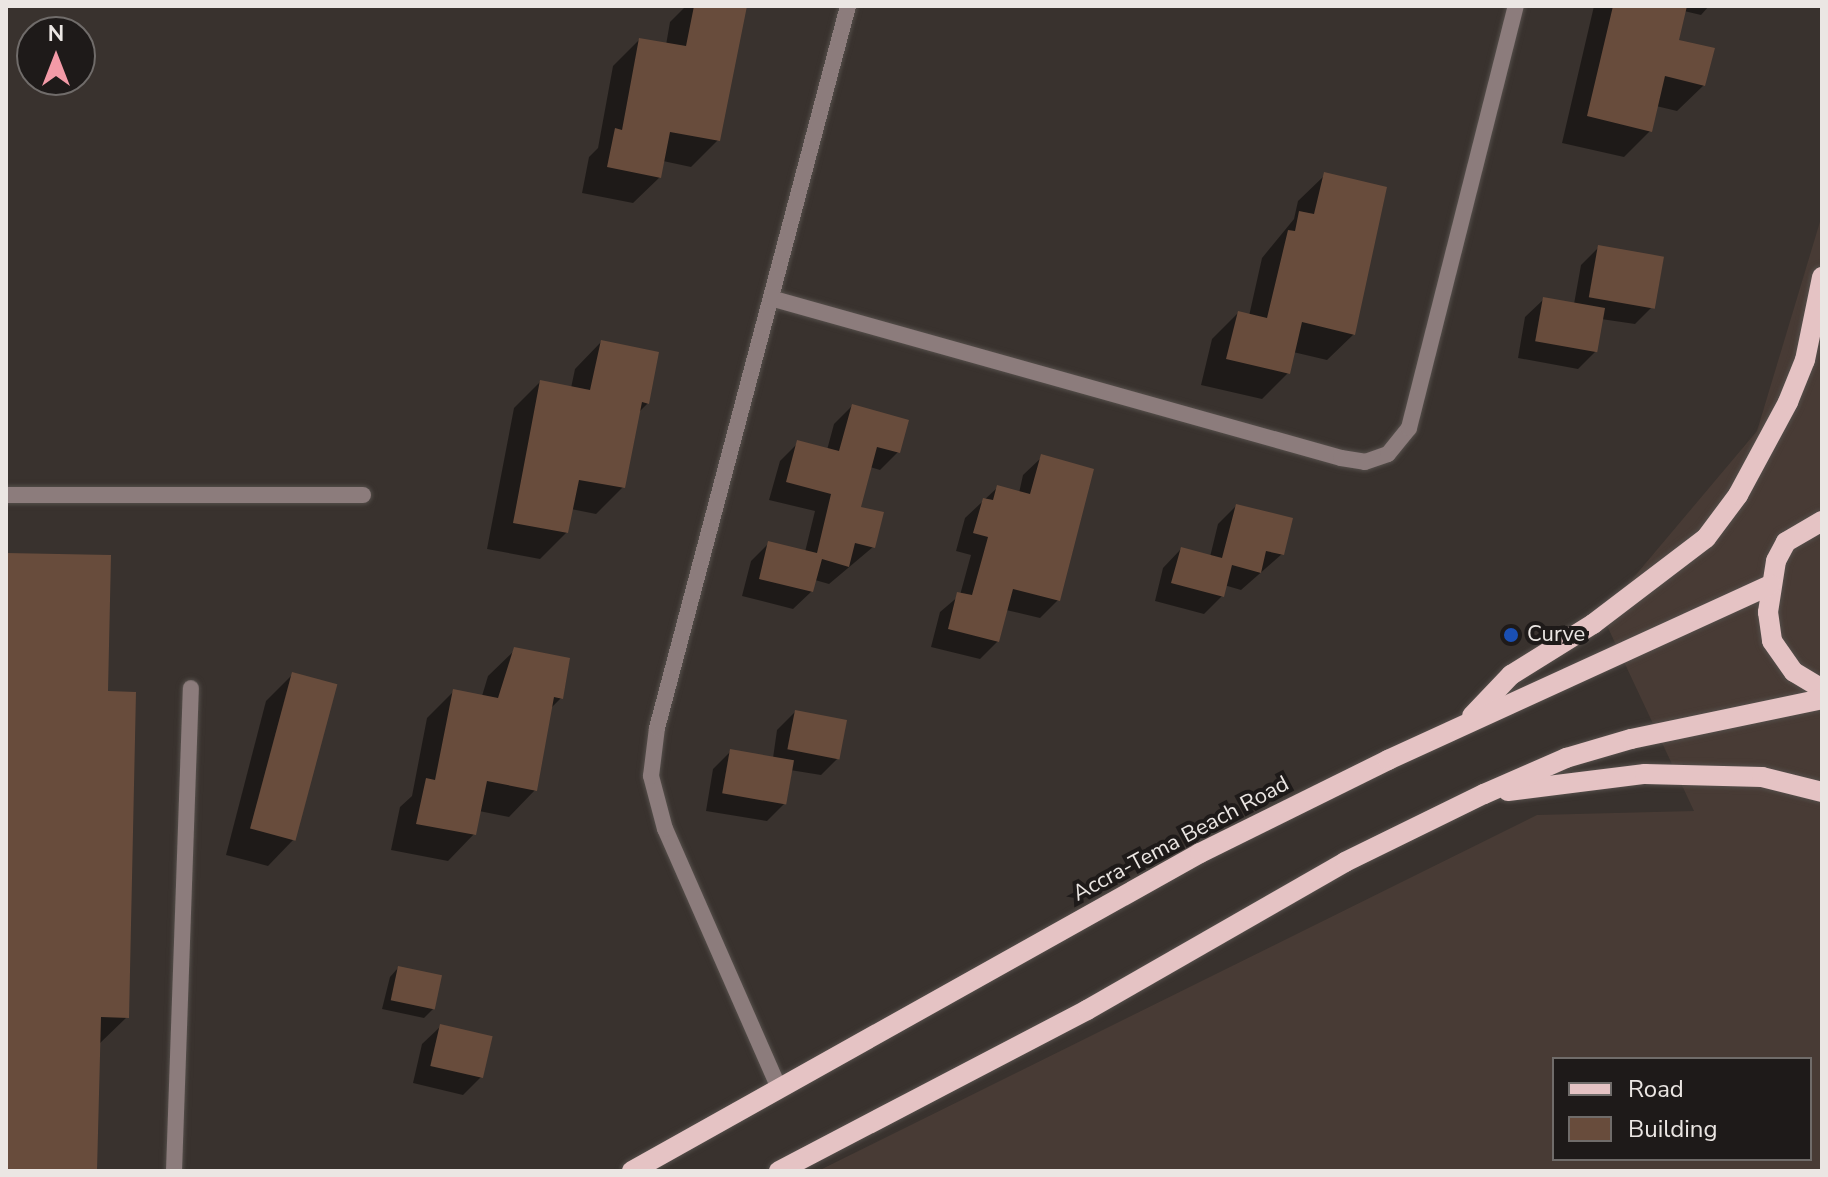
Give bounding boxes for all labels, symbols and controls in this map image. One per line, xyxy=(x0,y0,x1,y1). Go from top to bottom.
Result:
north arrow xyxy=(16,16,96,96)
text: N xyxy=(48,19,64,49)
place label: Curve xyxy=(1527,622,1585,648)
marker: Curve xyxy=(1502,626,1520,644)
street label: Accra-Tema Beach Road xyxy=(1068,771,1294,907)
legend xyxy=(1552,1057,1812,1161)
text: Road xyxy=(1628,1073,1684,1105)
text: Building xyxy=(1628,1113,1718,1145)

